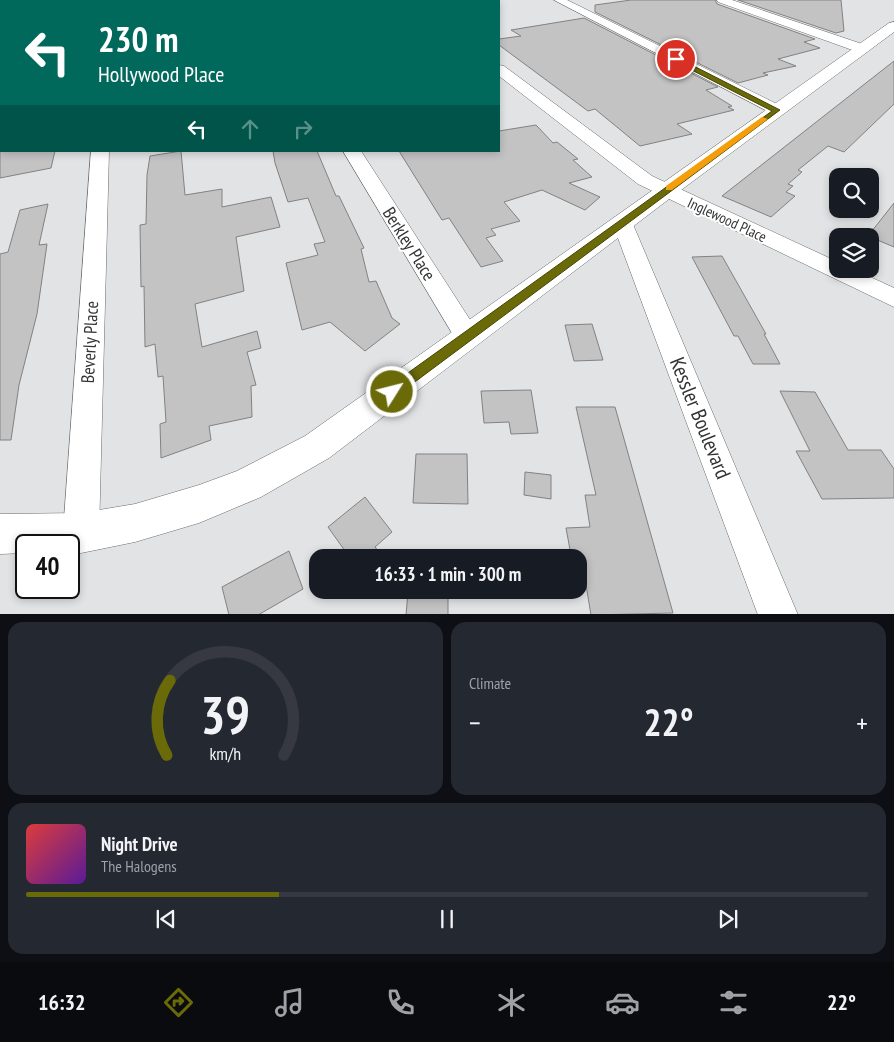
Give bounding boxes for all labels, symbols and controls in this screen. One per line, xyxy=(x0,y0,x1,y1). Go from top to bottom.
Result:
text: 230 m xyxy=(98,16,179,62)
icon: left xyxy=(15,20,80,85)
pin xyxy=(655,38,697,80)
icon: arrive xyxy=(662,45,690,73)
text: Hollywood Place xyxy=(98,60,224,88)
icon: left xyxy=(183,115,211,143)
icon: ahead xyxy=(236,115,264,143)
icon: right xyxy=(289,115,317,143)
map controls xyxy=(829,168,879,278)
button: search xyxy=(829,168,879,218)
street label: Inglewood Place xyxy=(685,193,770,246)
street label: Berkley Place xyxy=(378,203,441,285)
button: layers xyxy=(829,228,879,278)
street label: Beverly Place xyxy=(76,300,103,384)
street label: Kessler Boulevard xyxy=(664,353,737,483)
position arrow xyxy=(365,365,417,417)
speed limit sign: 40 xyxy=(15,534,80,599)
text: 16:33 · 1 min · 300 m xyxy=(375,562,521,586)
text: Climate xyxy=(469,673,511,693)
text: 39 xyxy=(201,681,250,748)
text: 22° xyxy=(643,697,694,746)
text: − xyxy=(469,704,481,741)
text: + xyxy=(856,704,868,741)
text: km/h xyxy=(210,742,241,765)
text: Night Drive xyxy=(101,832,178,856)
text: The Halogens xyxy=(101,856,177,876)
icon: previous xyxy=(152,905,180,933)
icon: pause xyxy=(433,905,461,933)
icon: next xyxy=(714,905,742,933)
icon: directions xyxy=(161,985,196,1020)
icon: music xyxy=(272,985,307,1020)
icon: phone xyxy=(383,985,418,1020)
icon: climate xyxy=(494,985,529,1020)
icon: car xyxy=(605,985,640,1020)
icon: filters xyxy=(716,985,751,1020)
text: 16:32 xyxy=(38,988,86,1016)
text: 22° xyxy=(827,988,856,1016)

